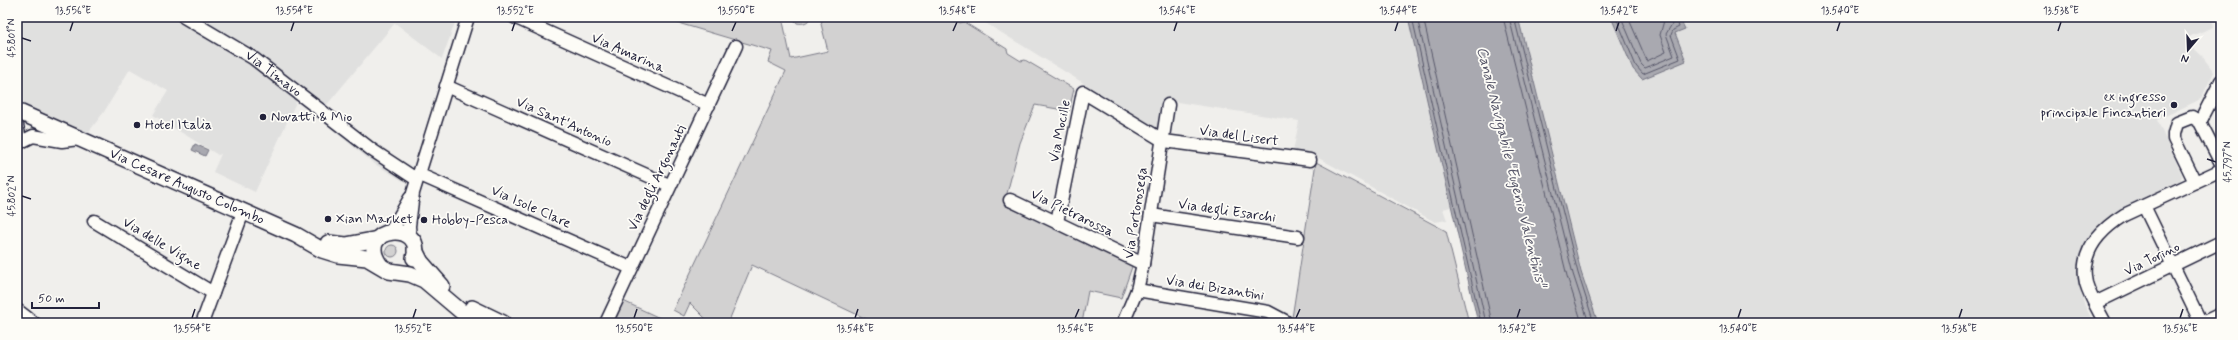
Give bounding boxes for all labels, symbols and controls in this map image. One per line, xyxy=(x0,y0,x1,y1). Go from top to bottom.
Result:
text: 13.556°E xyxy=(55,4,91,18)
text: 13.554°E xyxy=(275,4,313,18)
text: 13.552°E xyxy=(496,4,534,18)
text: 13.550°E xyxy=(717,4,755,18)
text: 13.548°E xyxy=(938,4,976,18)
text: 13.546°E xyxy=(1158,4,1196,18)
text: 13.544°E xyxy=(1379,4,1417,18)
text: 13.542°E xyxy=(1600,4,1638,18)
text: 13.540°E xyxy=(1821,4,1859,18)
text: 13.538°E xyxy=(2043,4,2079,18)
text: 45.801°N xyxy=(5,18,19,57)
street label: Via Amarina xyxy=(589,29,668,77)
north arrow xyxy=(2168,30,2208,70)
water label: Canale Navigabile "Eugenio Valentinis" xyxy=(1470,45,1551,291)
street label: Via Timavo xyxy=(242,46,305,101)
text: N xyxy=(2179,51,2191,66)
place label: ex ingresso principale Fincantieri xyxy=(2040,88,2166,122)
street label: Via Sant'Antonio xyxy=(513,93,615,151)
street label: Via Mocille xyxy=(1045,98,1075,164)
marker: ex ingresso principale Fincantieri xyxy=(2169,100,2179,110)
place label: Novatti & Mio xyxy=(271,108,352,126)
marker: Novatti & Mio xyxy=(258,112,268,122)
place label: Hotel Italia xyxy=(145,116,212,134)
marker: Hotel Italia xyxy=(132,120,142,130)
street label: Via degli Argonauti xyxy=(624,122,692,235)
street label: Via del Lisert xyxy=(1198,122,1280,150)
text: 45.797°N xyxy=(2221,141,2235,183)
street label: Via Cesare Augusto Colombo xyxy=(107,144,267,229)
street label: Via Portorosega xyxy=(1120,166,1154,260)
text: 45.802°N xyxy=(5,175,19,216)
street label: Via Isole Clare xyxy=(488,181,574,233)
street label: Via Pietrarossa xyxy=(1028,185,1116,241)
street label: Via degli Esarchi xyxy=(1177,195,1277,229)
place label: Xian Market xyxy=(336,210,413,228)
place label: Hobby-Pesca xyxy=(432,211,508,229)
street label: Via delle Vigne xyxy=(118,213,205,277)
marker: Xian Market xyxy=(323,214,333,224)
marker: Hobby-Pesca xyxy=(419,215,429,225)
street label: Via Torino xyxy=(2121,238,2183,280)
street label: Via dei Bizantini xyxy=(1165,271,1265,305)
scale bar xyxy=(32,284,99,310)
text: 50 m xyxy=(38,291,65,307)
text: 13.554°E xyxy=(173,322,211,336)
text: 13.552°E xyxy=(394,322,432,336)
text: 13.550°E xyxy=(615,322,653,336)
text: 13.548°E xyxy=(836,322,874,336)
text: 13.546°E xyxy=(1056,322,1094,336)
text: 13.544°E xyxy=(1277,322,1315,336)
text: 13.542°E xyxy=(1498,322,1536,336)
text: 13.540°E xyxy=(1719,322,1757,336)
text: 13.538°E xyxy=(1941,322,1977,336)
text: 13.536°E xyxy=(2162,322,2198,336)

